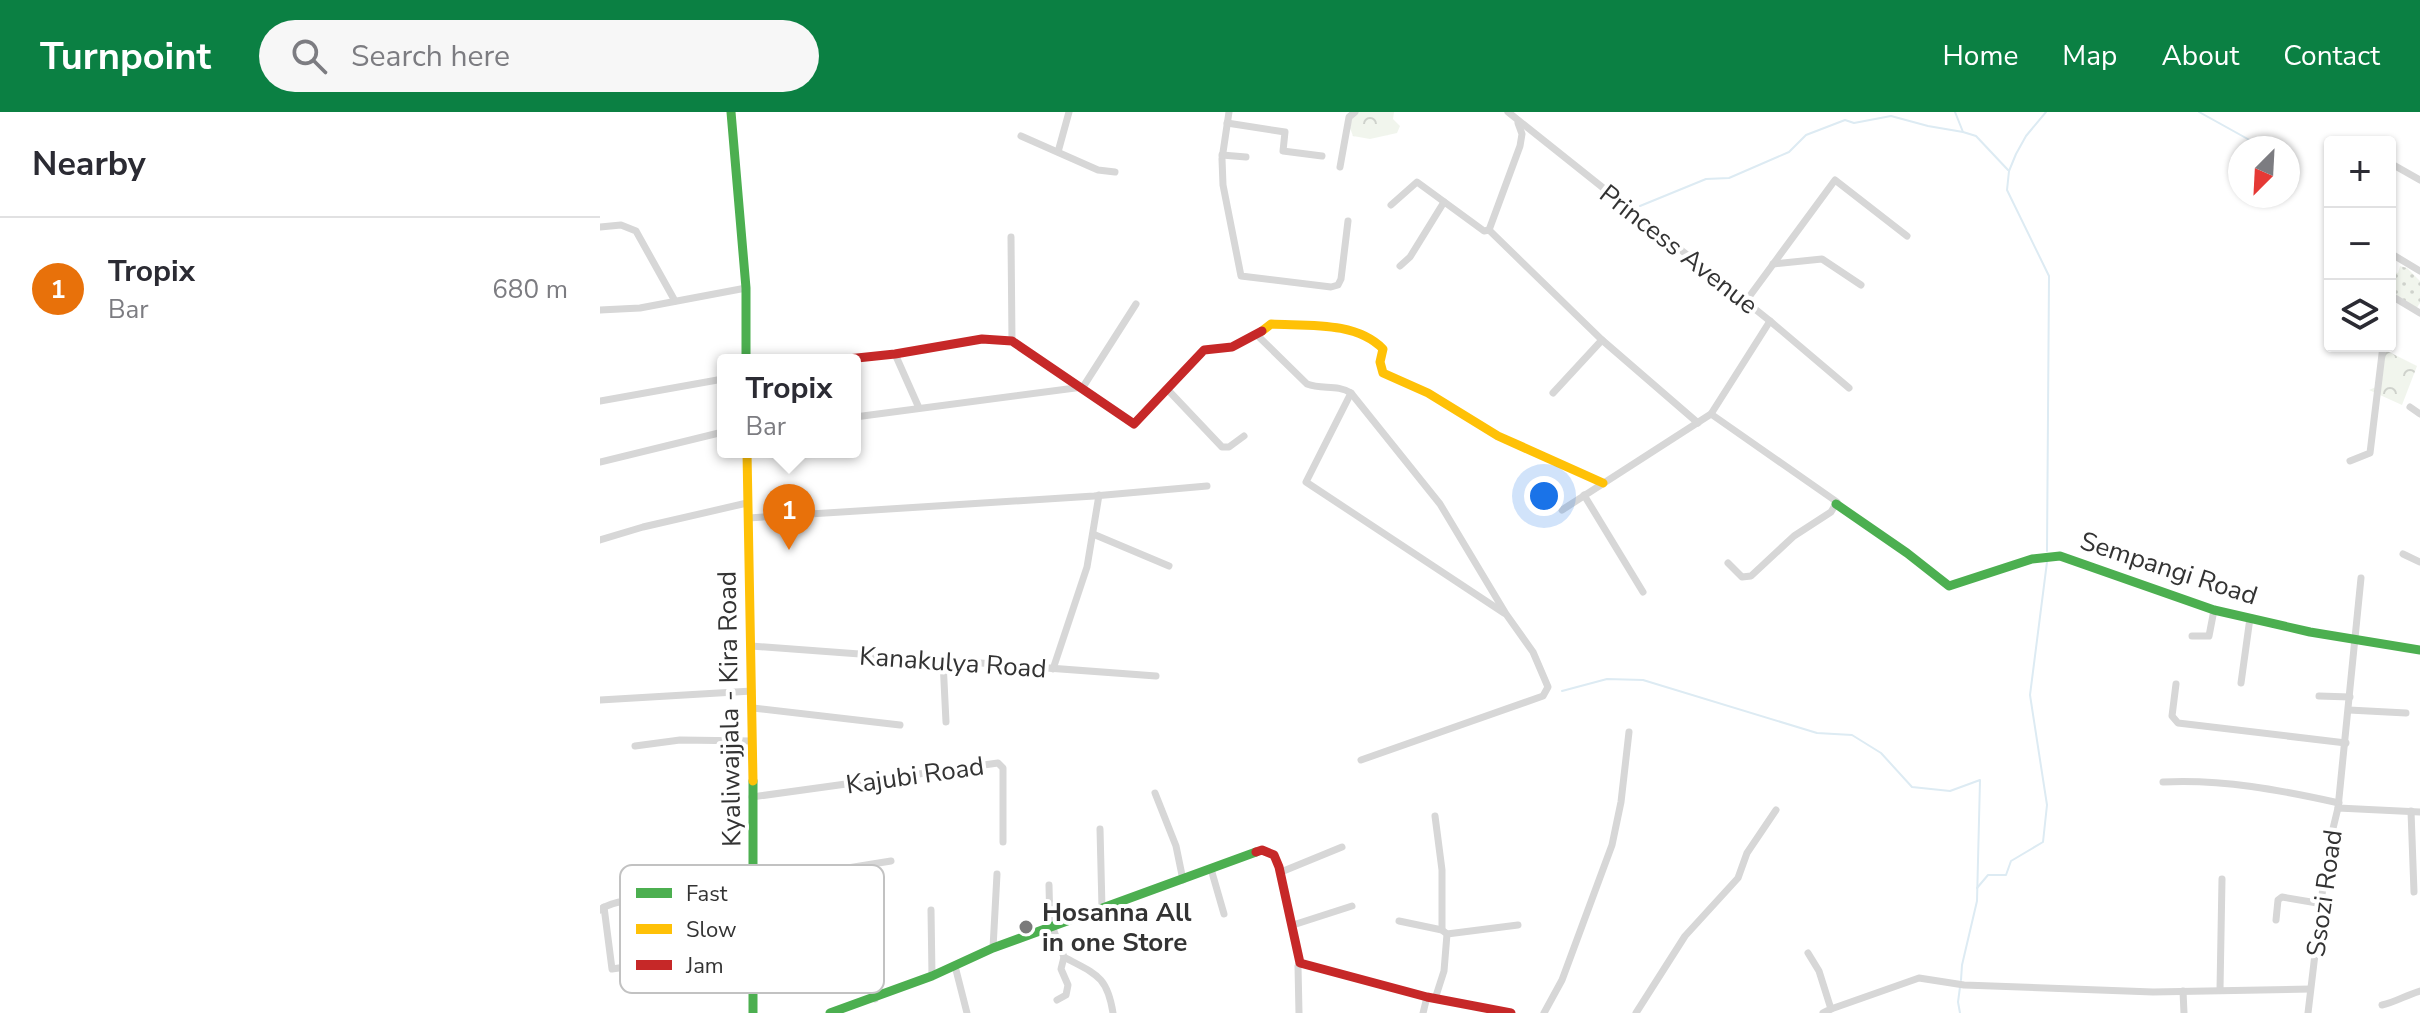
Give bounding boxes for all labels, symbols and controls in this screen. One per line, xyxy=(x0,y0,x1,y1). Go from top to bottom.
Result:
search box xyxy=(259,20,819,92)
text: Turnpoint xyxy=(40,31,211,82)
icon: search xyxy=(287,34,331,78)
text: Search here xyxy=(351,36,510,77)
text: Home xyxy=(1943,37,2018,75)
text: Map xyxy=(2062,37,2117,75)
text: About xyxy=(2161,37,2239,75)
text: Contact xyxy=(2283,37,2380,75)
north arrow xyxy=(2228,136,2300,208)
map controls xyxy=(2324,136,2396,352)
button: + xyxy=(2324,136,2396,208)
text: Nearby xyxy=(32,141,146,187)
street label: Princess Avenue xyxy=(1592,176,1765,322)
button: − xyxy=(2324,208,2396,280)
text: Tropix xyxy=(108,251,195,292)
text: 1 xyxy=(50,272,66,307)
text: 680 m xyxy=(492,272,568,307)
button: layers xyxy=(2324,280,2396,352)
text: Bar xyxy=(108,292,149,327)
popup xyxy=(717,354,861,458)
text: Tropix xyxy=(745,368,833,409)
text: Bar xyxy=(745,409,786,444)
your location xyxy=(1524,476,1564,516)
pin: 1 xyxy=(763,484,815,550)
street label: Sempangi Road xyxy=(2076,523,2262,614)
street label: Kyaliwajjala - Kira Road xyxy=(710,571,749,847)
street label: Kanakulya Road xyxy=(858,638,1048,687)
street label: Kajubi Road xyxy=(844,748,986,803)
street label: Ssozi Road xyxy=(2298,827,2351,959)
legend xyxy=(620,865,884,993)
text: Fast xyxy=(686,879,728,909)
place label: Hosanna All in one Store xyxy=(1042,895,1192,960)
text: Slow xyxy=(686,915,737,945)
marker: Hosanna All in one Store xyxy=(1017,918,1035,936)
text: Jam xyxy=(685,951,724,981)

